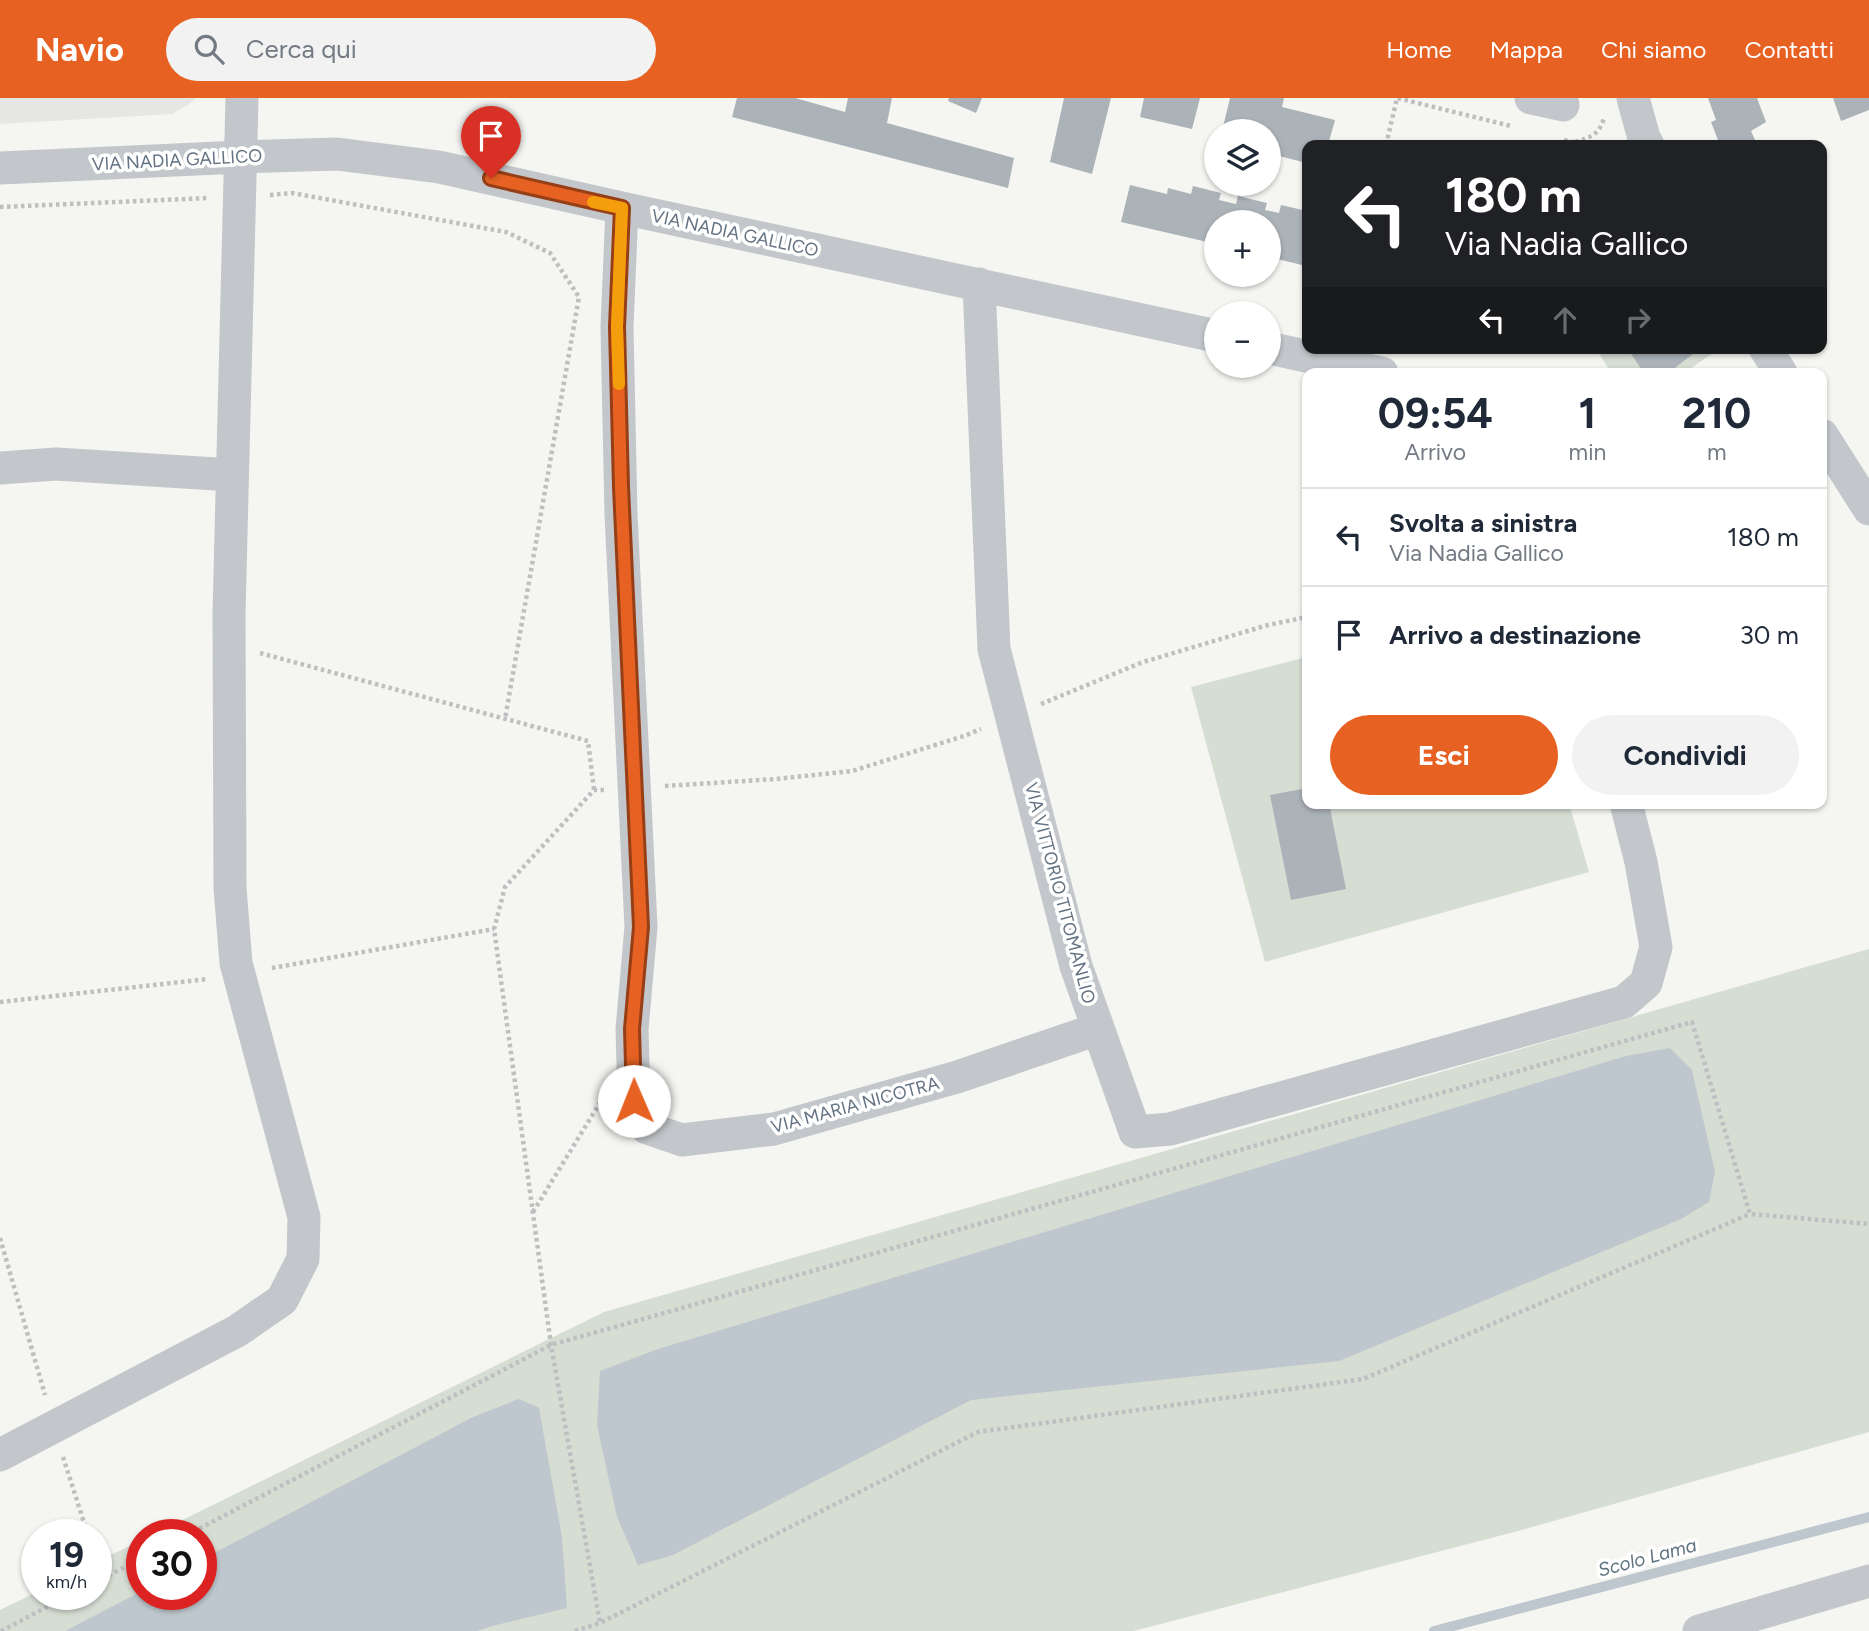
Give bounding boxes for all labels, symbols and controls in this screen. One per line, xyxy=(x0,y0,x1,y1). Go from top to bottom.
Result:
search box xyxy=(166,18,656,81)
text: Navio xyxy=(35,30,124,69)
icon: search xyxy=(190,30,228,68)
text: Cerca qui xyxy=(246,33,357,65)
text: Home xyxy=(1386,35,1452,64)
text: Mappa xyxy=(1490,35,1563,64)
text: Chi siamo xyxy=(1601,35,1706,64)
text: Contatti xyxy=(1744,35,1834,64)
pin xyxy=(461,106,521,178)
icon: arrive xyxy=(472,117,510,155)
map controls xyxy=(1204,119,1281,378)
button: layers xyxy=(1204,119,1281,196)
street label: VIA NADIA GALLICO xyxy=(91,145,263,175)
text: 180 m xyxy=(1445,165,1582,224)
icon: left xyxy=(1330,168,1421,259)
street label: VIA NADIA GALLICO xyxy=(649,205,821,261)
button: + xyxy=(1204,210,1281,287)
text: Via Nadia Gallico xyxy=(1445,225,1688,263)
button: − xyxy=(1204,301,1281,378)
icon: left xyxy=(1473,301,1511,339)
icon: ahead xyxy=(1546,301,1584,339)
icon: right xyxy=(1619,301,1657,339)
text: 09:54 xyxy=(1378,388,1493,439)
text: 1 xyxy=(1579,388,1596,439)
text: 210 xyxy=(1682,388,1751,439)
text: Arrivo xyxy=(1405,438,1466,466)
text: min xyxy=(1569,438,1606,466)
text: m xyxy=(1707,438,1726,466)
text: Svolta a sinistra xyxy=(1389,507,1577,539)
icon: left xyxy=(1330,518,1368,556)
text: 180 m xyxy=(1727,521,1799,553)
text: Via Nadia Gallico xyxy=(1389,539,1564,567)
icon: arrive xyxy=(1330,616,1368,654)
text: Arrivo a destinazione xyxy=(1389,619,1641,651)
text: 30 m xyxy=(1740,619,1799,651)
button: Esci xyxy=(1330,715,1558,795)
button: Condividi xyxy=(1572,715,1799,795)
street label: VIA VITTORIO TITOMANLIO xyxy=(1020,780,1100,1006)
position arrow xyxy=(597,1064,671,1138)
street label: VIA MARIA NICOTRA xyxy=(769,1072,941,1138)
speed limit sign: 30 xyxy=(126,1519,217,1610)
water label: Scolo Lama xyxy=(1595,1533,1699,1582)
text: 19 xyxy=(49,1534,84,1576)
text: km/h xyxy=(46,1571,87,1593)

